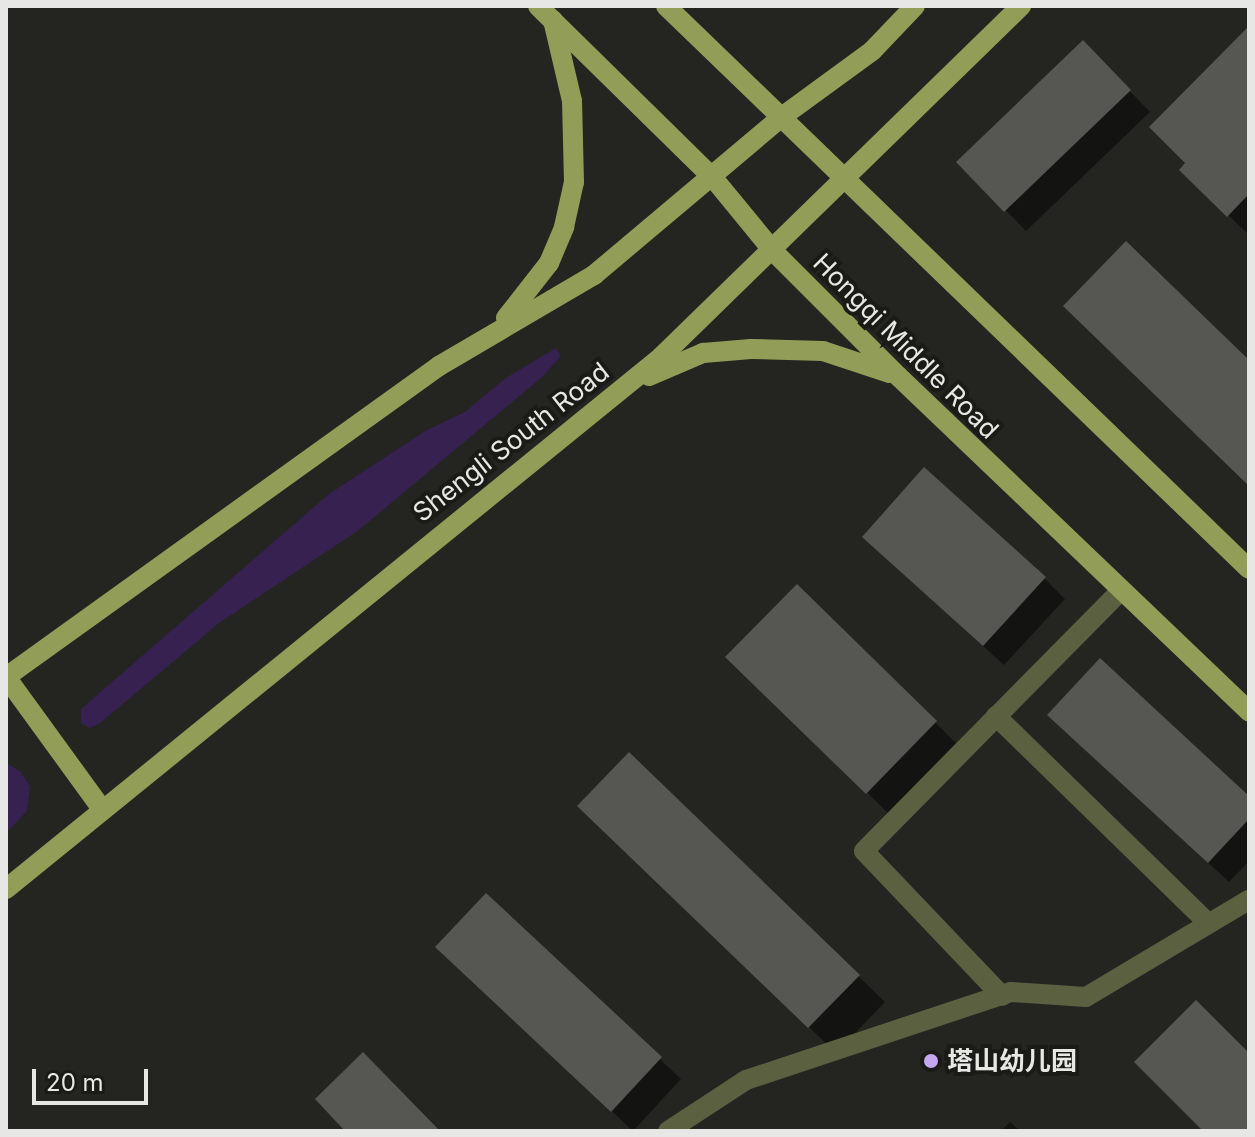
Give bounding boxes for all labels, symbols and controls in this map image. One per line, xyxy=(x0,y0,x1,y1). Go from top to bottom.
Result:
street label: Hongqi Middle Road xyxy=(807,247,1005,445)
street label: Shengli South Road xyxy=(407,356,615,528)
place label: 塔山幼儿园 xyxy=(947,1045,1077,1077)
marker: 塔山幼儿园 xyxy=(922,1052,940,1070)
scale bar xyxy=(36,1053,152,1103)
text: 20 m xyxy=(46,1068,104,1097)

